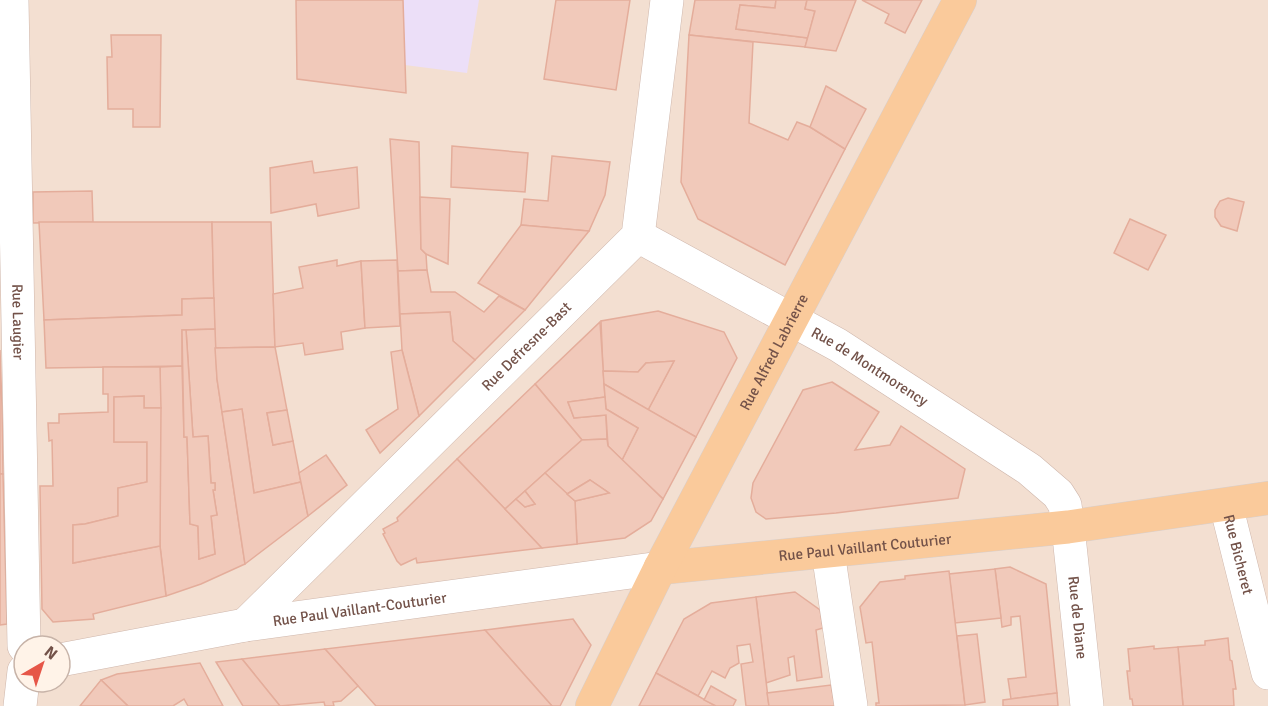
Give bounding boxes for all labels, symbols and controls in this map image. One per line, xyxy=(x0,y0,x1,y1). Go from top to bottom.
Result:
street label: Rue Laugier xyxy=(8,284,28,361)
street label: Rue Alfred Labrierre xyxy=(736,291,812,413)
street label: Rue Defresne-Bast xyxy=(478,298,575,395)
street label: Rue de Montmorency xyxy=(808,323,931,410)
street label: Rue Bicheret xyxy=(1220,513,1257,596)
street label: Rue Paul Vaillant Couturier xyxy=(778,530,953,565)
street label: Rue de Diane xyxy=(1064,575,1091,660)
street label: Rue Paul Vaillant-Couturier xyxy=(271,588,448,630)
north arrow xyxy=(12,634,72,694)
text: N xyxy=(40,642,61,664)

